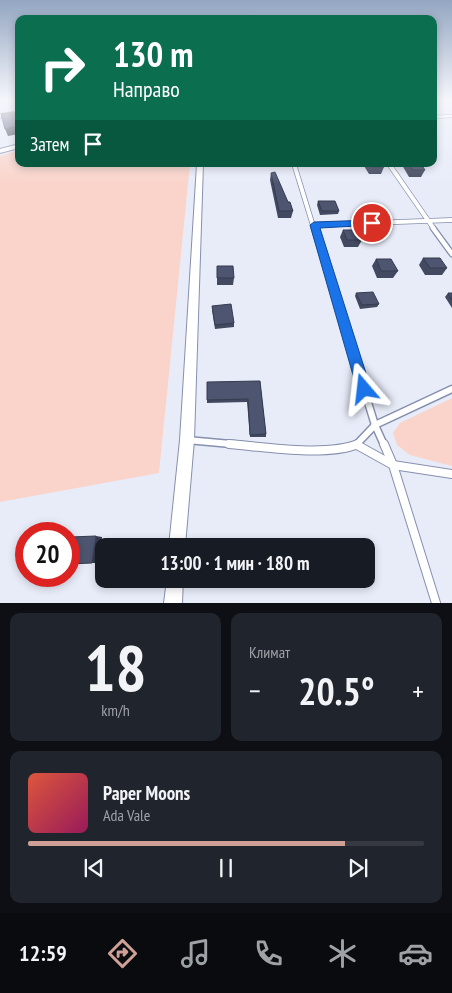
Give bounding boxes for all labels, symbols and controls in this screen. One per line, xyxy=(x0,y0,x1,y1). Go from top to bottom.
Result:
text: 130 m xyxy=(113,31,194,77)
icon: right xyxy=(30,35,95,100)
text: Направо xyxy=(113,75,180,103)
icon: arrive xyxy=(79,130,107,158)
text: Затем xyxy=(30,132,69,156)
pin xyxy=(351,202,393,244)
icon: arrive xyxy=(358,209,386,237)
position arrow xyxy=(337,362,389,414)
speed limit sign: 20 xyxy=(15,522,80,587)
text: 13:00 · 1 мин · 180 m xyxy=(161,551,309,575)
text: 18 xyxy=(84,625,147,709)
text: Климат xyxy=(249,642,290,662)
text: 20.5° xyxy=(298,666,375,715)
text: − xyxy=(249,672,261,709)
text: + xyxy=(412,672,424,709)
text: km/h xyxy=(101,700,130,720)
text: Paper Moons xyxy=(103,781,190,805)
text: Ada Vale xyxy=(103,805,150,825)
icon: previous xyxy=(80,854,108,882)
icon: pause xyxy=(212,854,240,882)
icon: next xyxy=(344,854,372,882)
icon: directions xyxy=(105,936,140,971)
icon: music xyxy=(178,936,213,971)
icon: phone xyxy=(251,936,286,971)
icon: climate xyxy=(325,936,360,971)
icon: car xyxy=(398,936,433,971)
text: 12:59 xyxy=(19,939,67,967)

